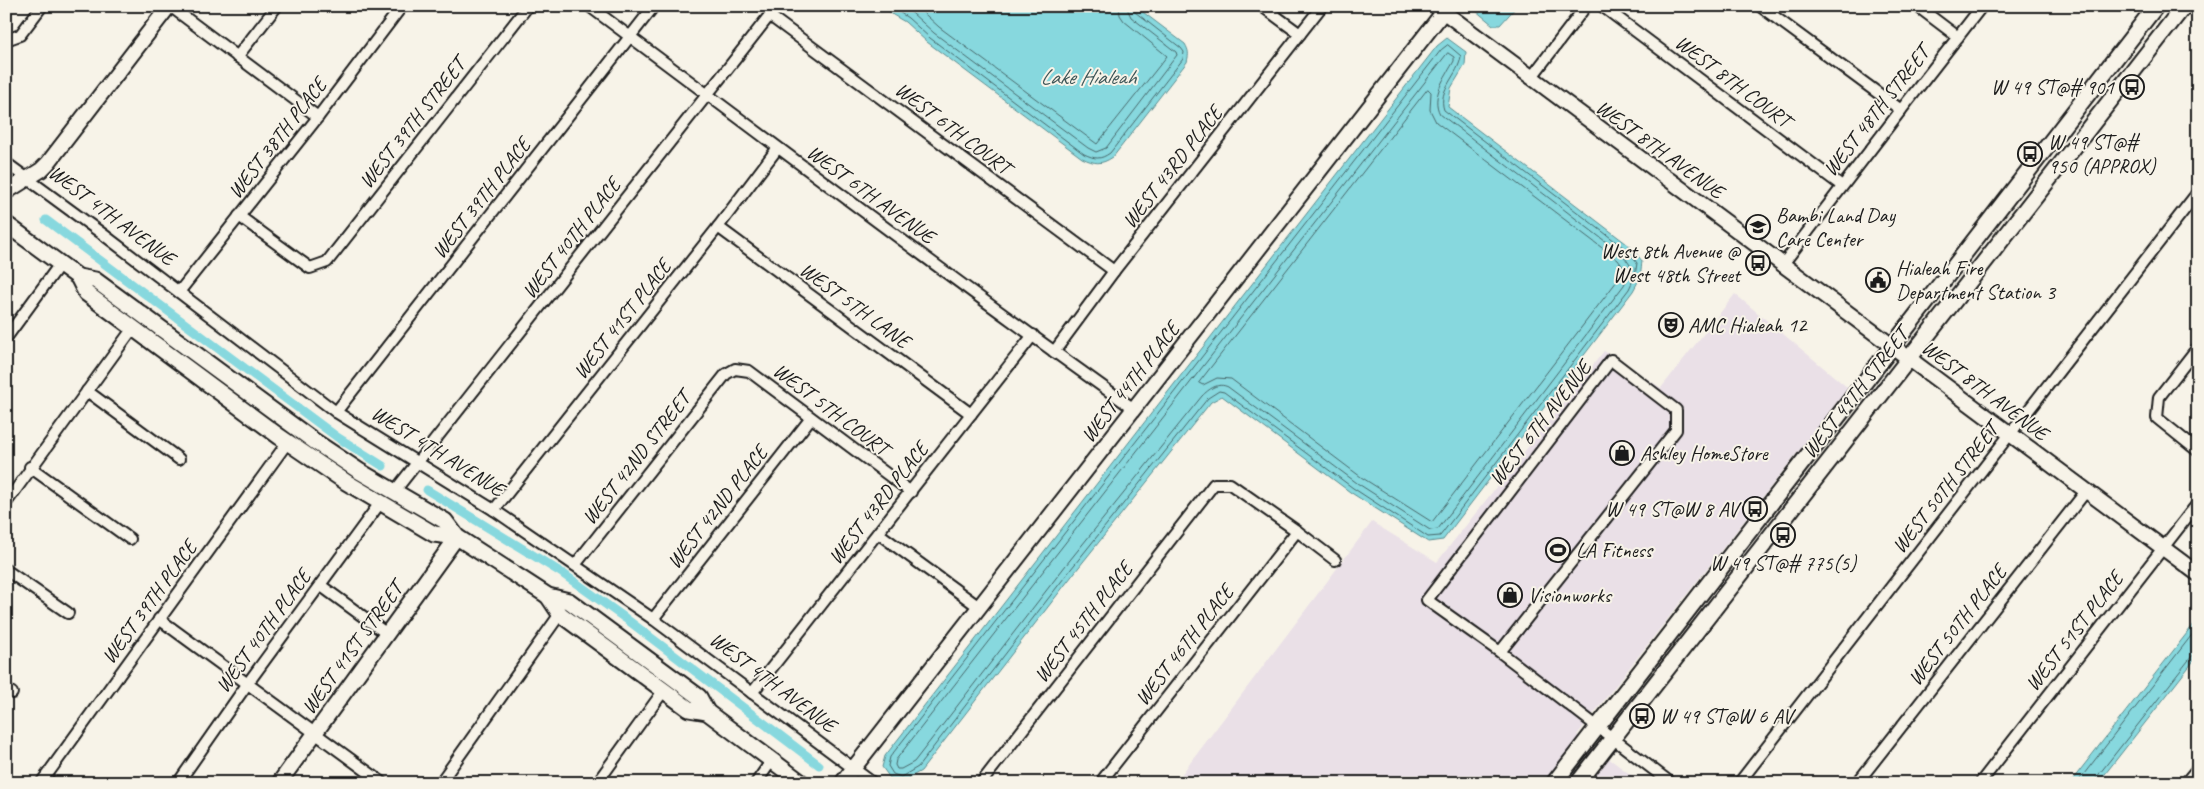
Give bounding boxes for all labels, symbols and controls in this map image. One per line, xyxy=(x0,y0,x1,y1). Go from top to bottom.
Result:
street label: WEST 8TH COURT xyxy=(1670,29,1800,136)
street label: WEST 48TH STREET xyxy=(1817,36,1938,181)
street label: WEST 39TH STREET xyxy=(353,48,474,193)
water label: Lake Hialeah xyxy=(1040,63,1138,91)
street label: WEST 38TH PLACE xyxy=(222,71,334,203)
place label: W 49 ST@# 901 xyxy=(1991,74,2116,100)
bus stop icon: W 49 ST@# 901 xyxy=(2119,74,2145,100)
street label: WEST 6TH COURT xyxy=(890,76,1020,183)
street label: WEST 8TH AVENUE xyxy=(1591,94,1731,206)
street label: WEST 43RD PLACE xyxy=(1116,99,1229,233)
place label: W 49 ST@# 950 (APPROX) xyxy=(2048,129,2157,179)
street label: WEST 39TH PLACE xyxy=(426,131,538,263)
street label: WEST 6TH AVENUE xyxy=(802,139,942,251)
bus stop icon: W 49 ST@# 950 (APPROX) xyxy=(2017,141,2043,167)
street label: WEST 4TH AVENUE xyxy=(44,159,183,273)
street label: WEST 40TH PLACE xyxy=(516,171,628,303)
place label: Bambi Land Day Care Center xyxy=(1776,202,1897,252)
school or university icon: Bambi Land Day Care Center xyxy=(1745,214,1771,240)
place label: West 8th Avenue @ West 48th Street xyxy=(1601,238,1742,288)
bus stop icon: West 8th Avenue @ West 48th Street xyxy=(1745,250,1771,276)
street label: WEST 41ST PLACE xyxy=(567,252,678,384)
place label: Hialeah Fire Department Station 3 xyxy=(1896,255,2057,305)
street label: WEST 5TH LANE xyxy=(795,256,917,355)
public building icon: Hialeah Fire Department Station 3 xyxy=(1865,267,1891,293)
theatre icon: AMC Hialeah 12 xyxy=(1658,312,1684,338)
place label: AMC Hialeah 12 xyxy=(1688,312,1808,338)
street label: WEST 44TH PLACE xyxy=(1075,315,1187,447)
street label: WEST 49TH STREET xyxy=(1796,318,1917,463)
street label: WEST 8TH AVENUE xyxy=(1917,334,2056,448)
street label: WEST 6TH AVENUE xyxy=(1483,353,1599,491)
street label: WEST 5TH COURT xyxy=(768,357,898,464)
street label: WEST 42ND STREET xyxy=(576,382,699,530)
street label: WEST 4TH AVENUE xyxy=(367,400,512,504)
street label: WEST 50TH STREET xyxy=(1886,413,2007,558)
street label: WEST 43RD PLACE xyxy=(822,435,935,569)
street label: WEST 42ND PLACE xyxy=(661,438,775,574)
shop icon: Ashley HomeStore xyxy=(1609,440,1635,466)
place label: Ashley HomeStore xyxy=(1640,440,1769,466)
place label: W 49 ST@W 8 AV xyxy=(1606,496,1742,522)
bus stop icon: W 49 ST@W 8 AV xyxy=(1742,496,1768,522)
bus stop icon: W 49 ST@# 775(5) xyxy=(1770,522,1796,548)
street label: WEST 39TH PLACE xyxy=(96,533,204,669)
sports icon: LA Fitness xyxy=(1545,537,1571,563)
place label: LA Fitness xyxy=(1576,537,1654,563)
place label: W 49 ST@# 775(5) xyxy=(1710,550,1857,576)
street label: WEST 45TH PLACE xyxy=(1028,555,1140,687)
street label: WEST 50TH PLACE xyxy=(1902,558,2014,690)
street label: WEST 40TH PLACE xyxy=(210,562,318,698)
street label: WEST 51ST PLACE xyxy=(2019,564,2130,696)
street label: WEST 41ST STREET xyxy=(295,573,412,719)
street label: WEST 46TH PLACE xyxy=(1129,578,1241,710)
shop icon: Visionworks xyxy=(1497,582,1523,608)
place label: Visionworks xyxy=(1528,582,1613,608)
street label: WEST 4TH AVENUE xyxy=(705,626,844,740)
bus stop icon: W 49 ST@W 6 AV xyxy=(1629,703,1655,729)
place label: W 49 ST@W 6 AV xyxy=(1660,703,1796,729)

